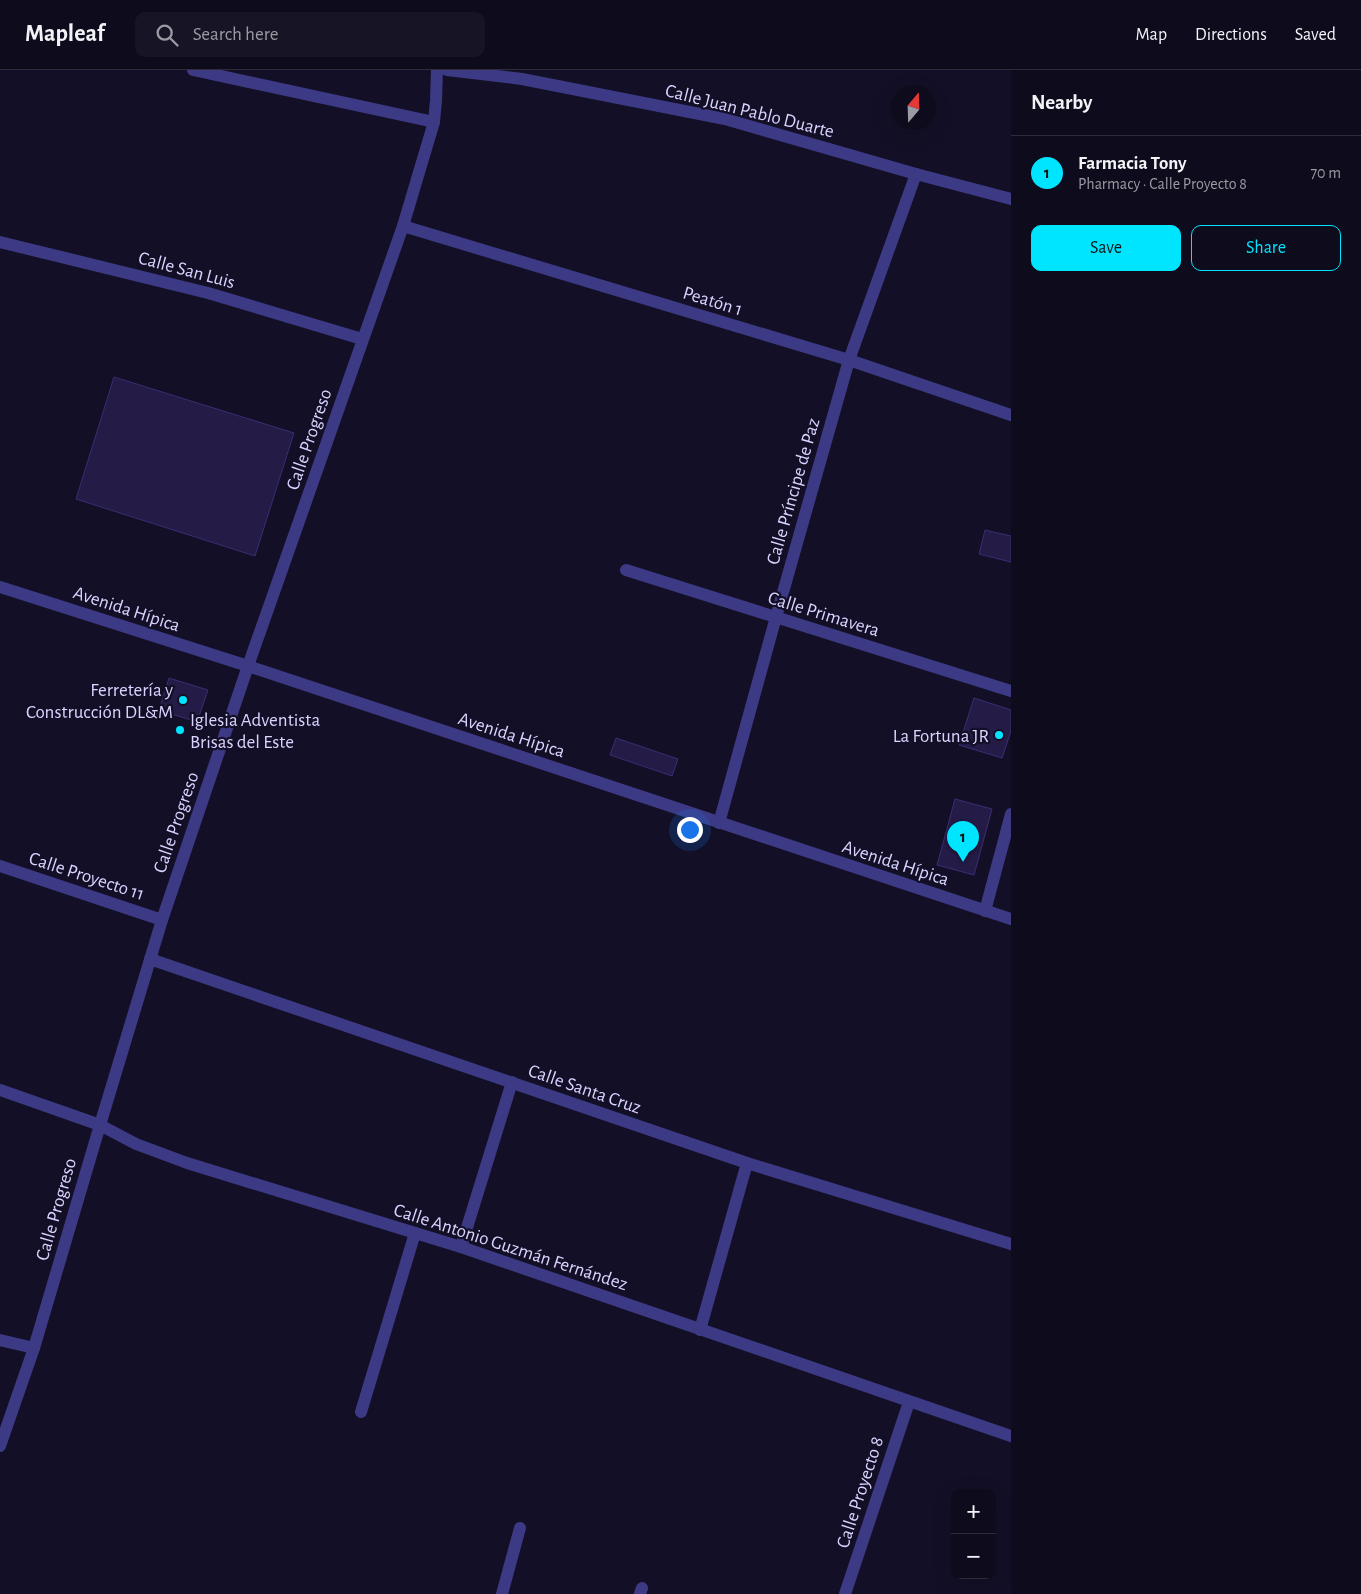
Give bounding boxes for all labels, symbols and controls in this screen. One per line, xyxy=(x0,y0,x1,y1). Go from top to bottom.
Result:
search box xyxy=(135,12,485,57)
icon: search xyxy=(153,21,181,49)
text: Mapleaf xyxy=(25,22,105,46)
text: Search here xyxy=(193,25,279,44)
text: Map xyxy=(1136,26,1167,44)
text: Directions xyxy=(1195,26,1267,44)
text: Saved xyxy=(1295,26,1336,44)
street label: Calle Juan Pablo Duarte xyxy=(663,81,836,142)
north arrow xyxy=(891,85,936,130)
text: Nearby xyxy=(1031,92,1092,113)
text: Farmacia Tony xyxy=(1078,154,1186,173)
text: 1 xyxy=(1044,165,1050,181)
text: 70 m xyxy=(1310,165,1341,181)
text: Pharmacy · Calle Proyecto 8 xyxy=(1078,176,1247,192)
button: Save xyxy=(1031,225,1181,271)
button: Share xyxy=(1191,225,1341,271)
street label: Calle San Luis xyxy=(136,248,237,292)
street label: Peatón 1 xyxy=(681,283,745,319)
street label: Calle Progreso xyxy=(283,387,336,492)
street label: Calle Príncipe de Paz xyxy=(763,416,823,567)
street label: Avenida Hípica xyxy=(71,583,183,636)
street label: Calle Primavera xyxy=(766,588,882,640)
place label: Ferretería y Construcción DL&M xyxy=(26,681,173,722)
marker: Ferretería y Construcción DL&M xyxy=(177,694,189,706)
street label: Avenida Hípica xyxy=(456,709,568,762)
place label: Iglesia Adventista Brisas del Este xyxy=(190,711,320,752)
marker: Iglesia Adventista Brisas del Este xyxy=(174,724,186,736)
place label: La Fortuna JR xyxy=(893,727,989,746)
marker: La Fortuna JR xyxy=(993,729,1005,741)
street label: Calle Progreso xyxy=(150,770,203,875)
your location xyxy=(677,817,703,843)
pin: 1 xyxy=(947,821,979,862)
street label: Avenida Hípica xyxy=(840,837,952,890)
street label: Calle Proyecto 11 xyxy=(27,849,147,904)
street label: Calle Santa Cruz xyxy=(526,1061,644,1118)
street label: Calle Progreso xyxy=(33,1156,80,1263)
street label: Calle Antonio Guzmán Fernández xyxy=(391,1201,630,1294)
street label: Calle Proyecto 8 xyxy=(833,1434,887,1551)
map controls xyxy=(951,1489,996,1579)
button: + xyxy=(951,1489,996,1534)
button: − xyxy=(951,1534,996,1579)

